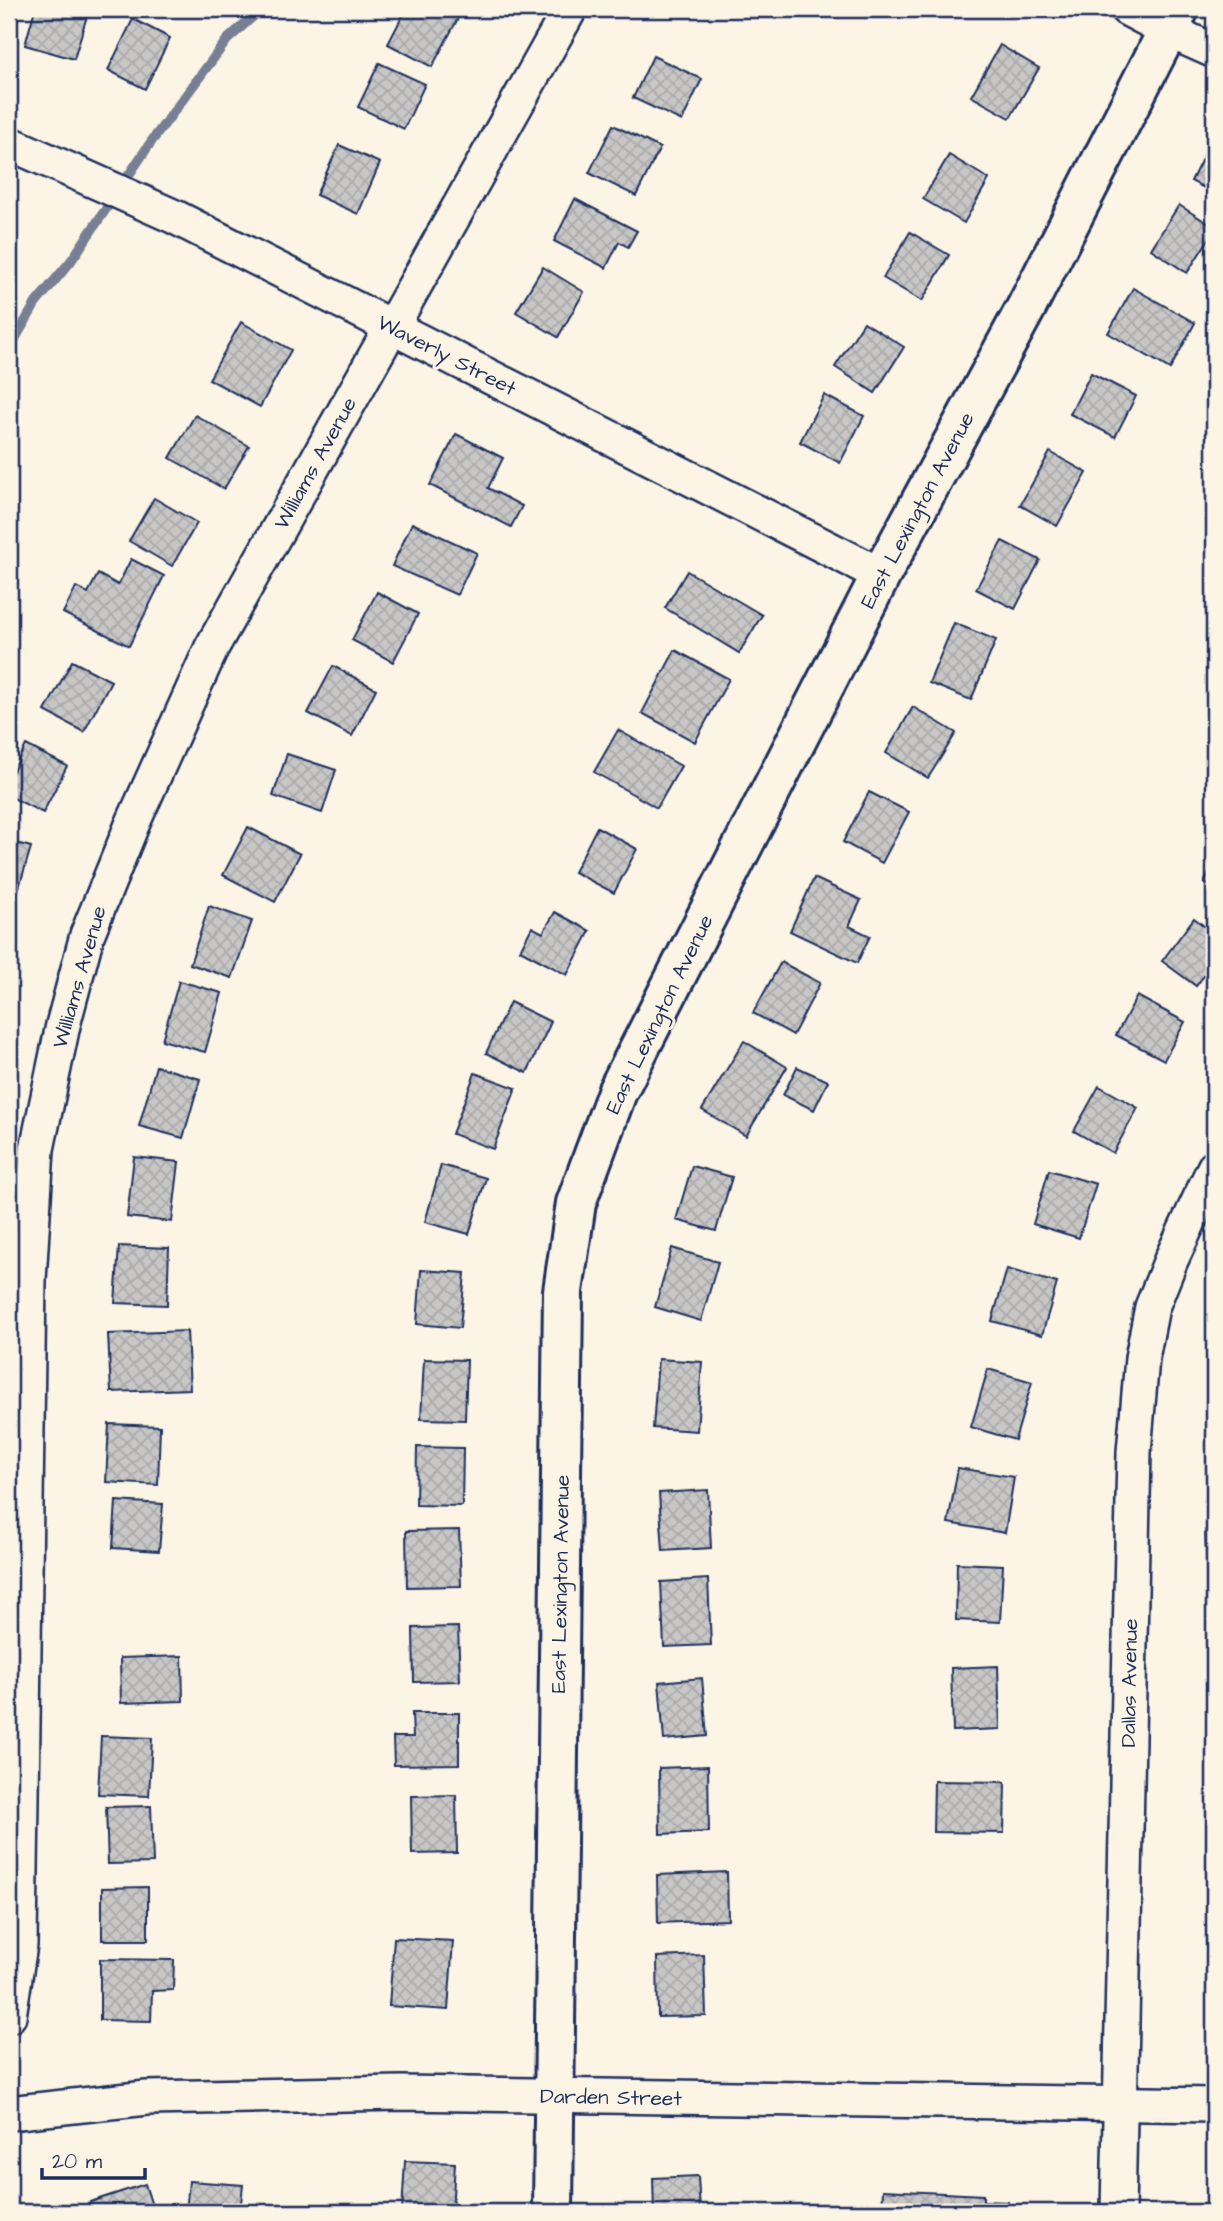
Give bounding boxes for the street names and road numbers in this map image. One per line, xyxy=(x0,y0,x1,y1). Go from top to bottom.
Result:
street label: Waverly Street xyxy=(371,308,522,405)
street label: Williams Avenue xyxy=(267,392,364,535)
street label: East Lexington Avenue xyxy=(853,407,983,614)
street label: Williams Avenue xyxy=(45,903,114,1052)
street label: East Lexington Avenue xyxy=(599,910,722,1120)
street label: East Lexington Avenue xyxy=(544,1475,579,1693)
street label: Dallas Avenue xyxy=(1114,1618,1145,1748)
street label: Darden Street xyxy=(540,2082,683,2113)

